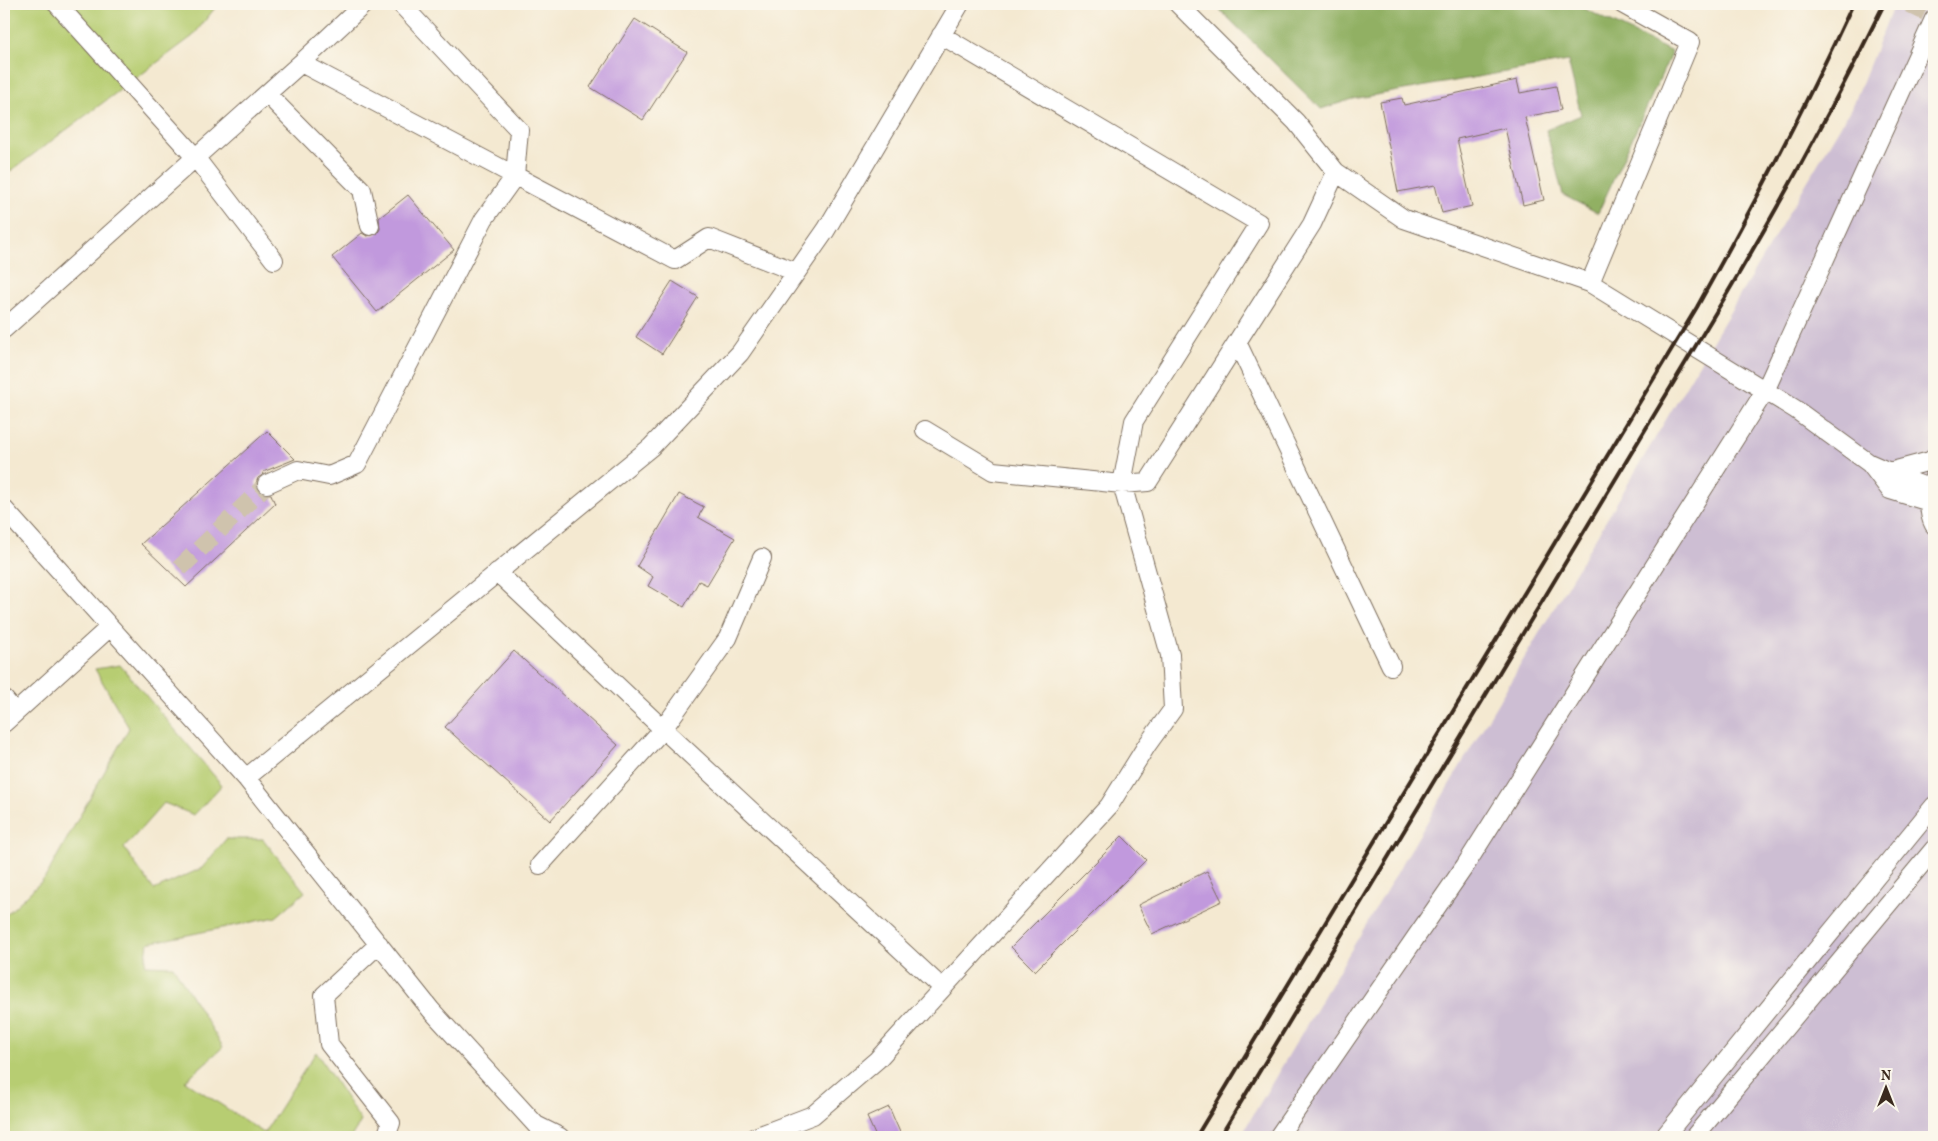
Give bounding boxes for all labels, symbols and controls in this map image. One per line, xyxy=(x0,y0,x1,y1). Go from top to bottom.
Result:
north arrow xyxy=(1860,1064,1910,1114)
text: N xyxy=(1881,1067,1891,1086)

